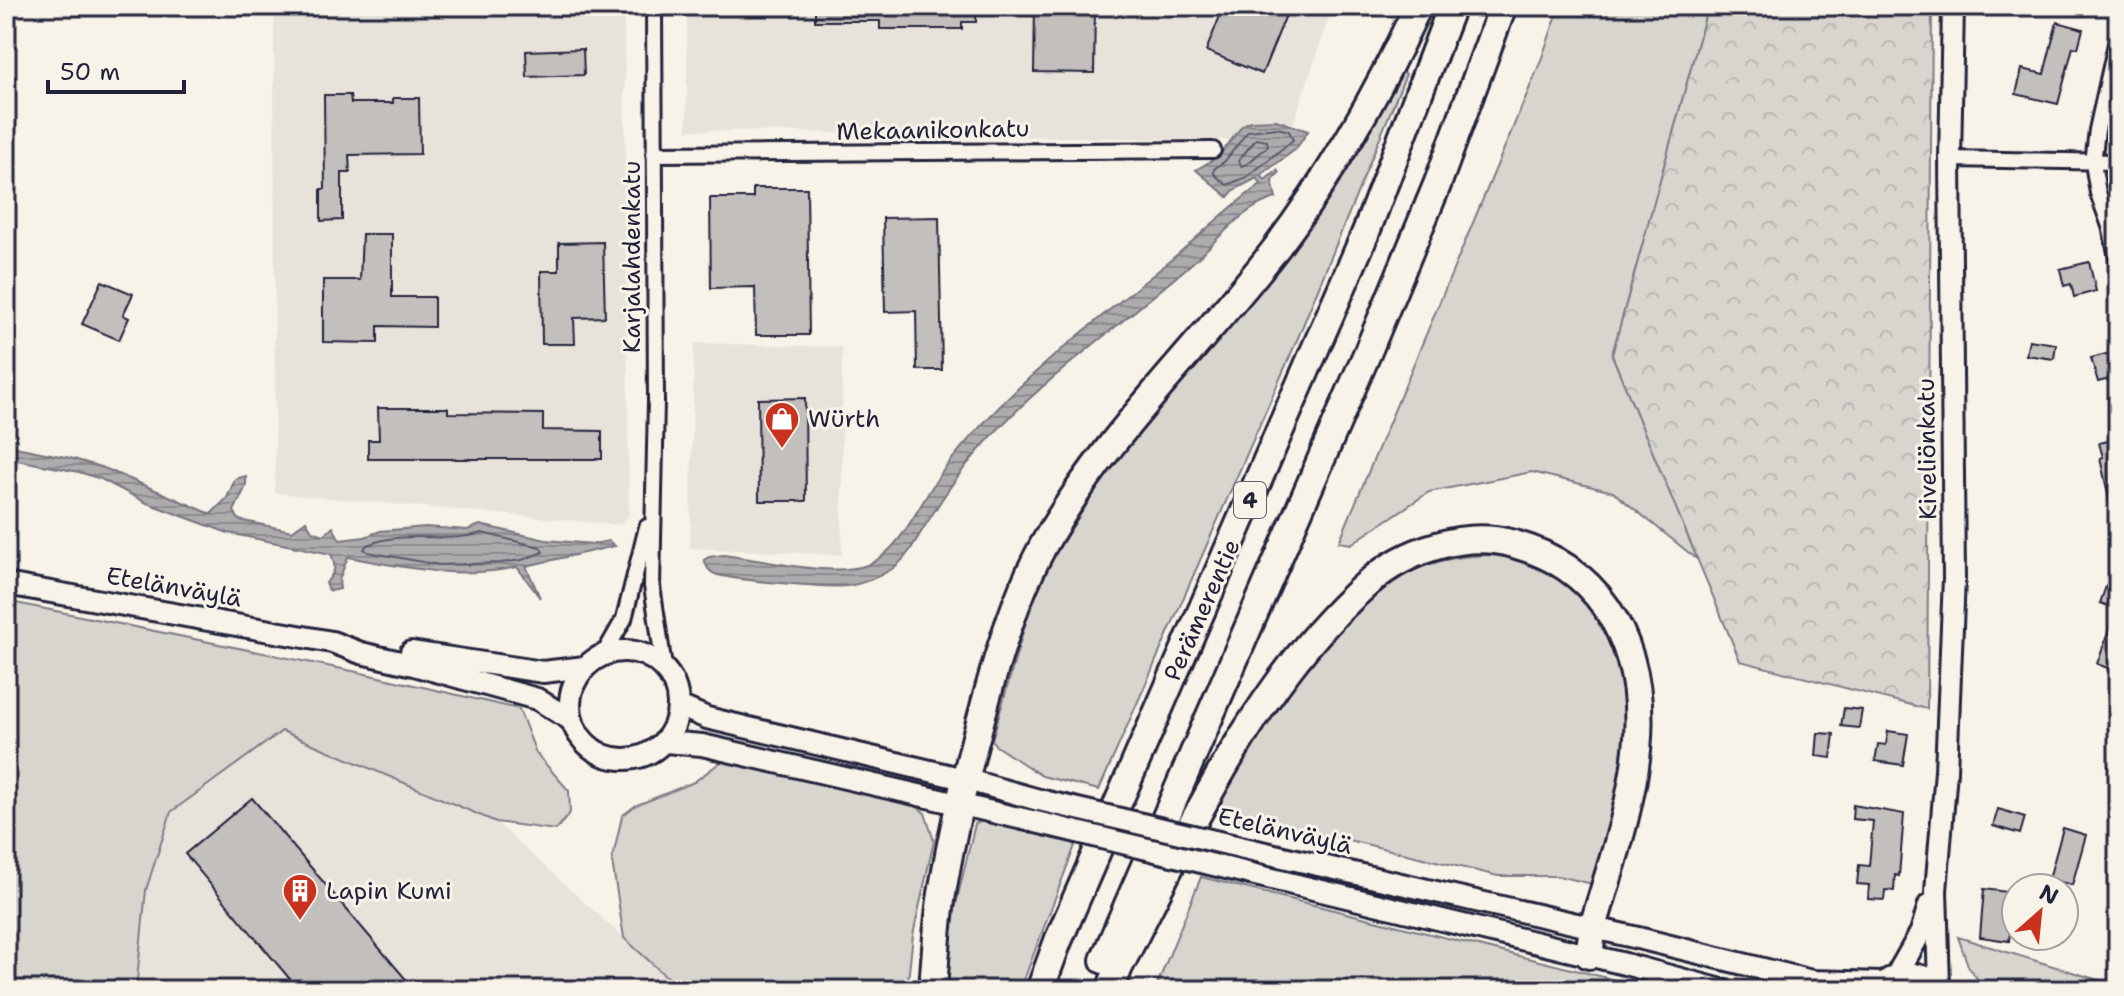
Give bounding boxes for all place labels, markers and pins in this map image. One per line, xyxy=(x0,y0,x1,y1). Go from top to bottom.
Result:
shop icon: Würth xyxy=(763,400,801,450)
place label: Würth xyxy=(808,403,880,435)
building icon: Lapin Kumi xyxy=(281,872,319,922)
place label: Lapin Kumi xyxy=(326,875,452,907)

